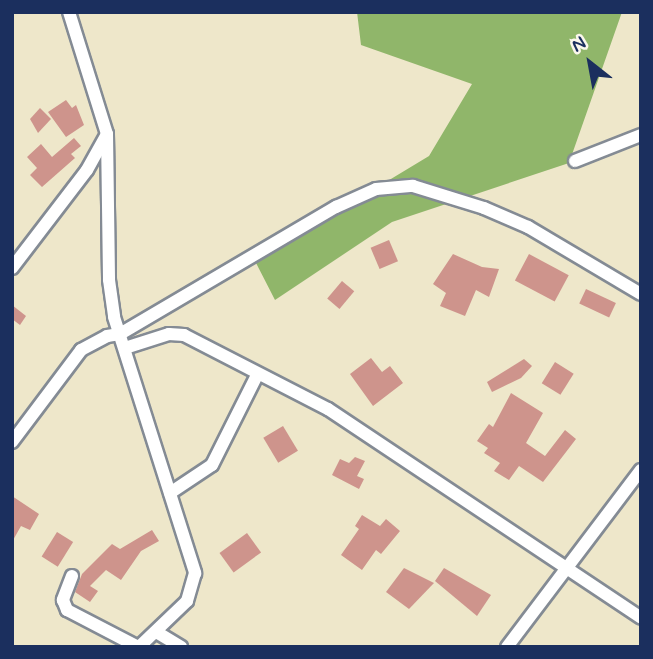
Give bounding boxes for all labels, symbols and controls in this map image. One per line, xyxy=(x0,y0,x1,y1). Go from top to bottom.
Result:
north arrow xyxy=(555,28,625,98)
text: N xyxy=(567,31,591,59)

